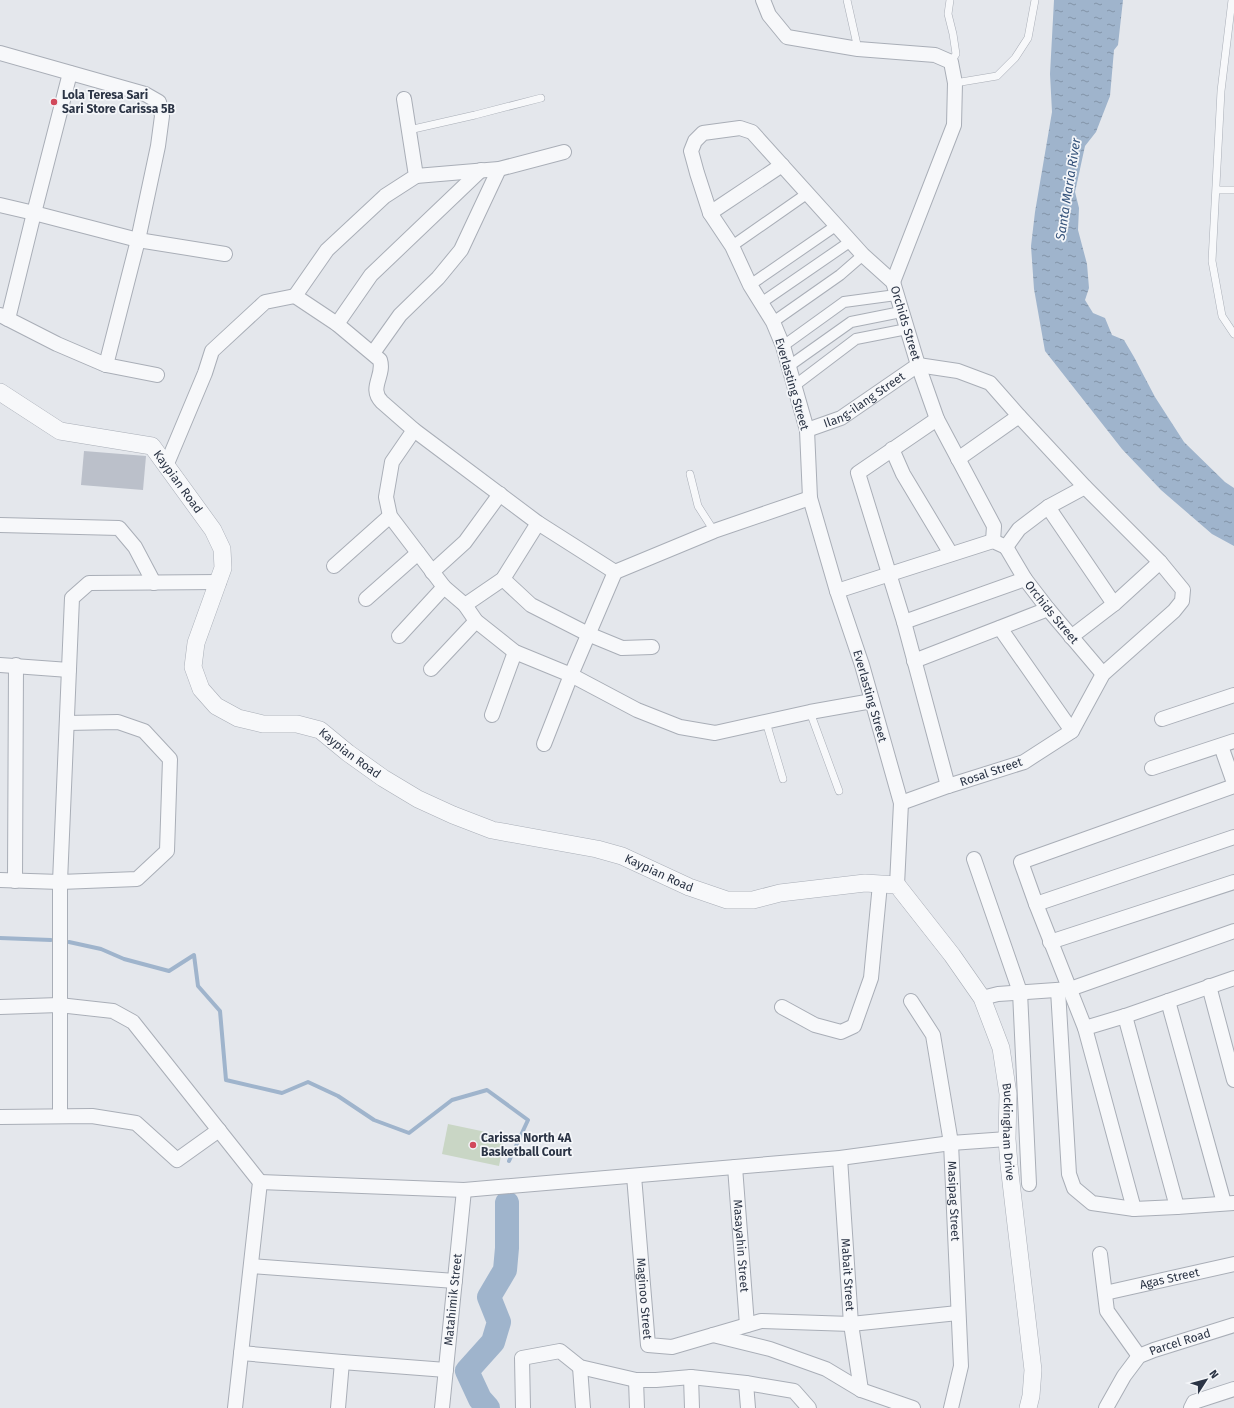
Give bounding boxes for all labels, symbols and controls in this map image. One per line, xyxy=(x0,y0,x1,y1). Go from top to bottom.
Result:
place label: Lola Teresa Sari Sari Store Carissa 5B xyxy=(62,88,175,116)
marker: Lola Teresa Sari Sari Store Carissa 5B xyxy=(49,97,59,107)
water label: Santa Maria River xyxy=(1052,136,1084,242)
street label: Orchids Street xyxy=(888,284,923,363)
street label: Everlasting Street xyxy=(772,336,812,432)
street label: Ilang-ilang Street xyxy=(822,369,908,431)
street label: Kaypian Road xyxy=(151,448,205,516)
street label: Orchids Street xyxy=(1022,578,1082,647)
street label: Everlasting Street xyxy=(850,648,890,744)
street label: Kaypian Road xyxy=(316,725,384,781)
street label: Rosal Street xyxy=(958,755,1025,789)
street label: Kaypian Road xyxy=(622,851,695,895)
street label: Buckingham Drive xyxy=(999,1082,1018,1182)
place label: Carissa North 4A Basketball Court xyxy=(481,1131,572,1159)
marker: Carissa North 4A Basketball Court xyxy=(468,1140,478,1150)
street label: Masipag Street xyxy=(945,1161,962,1242)
street label: Masayahin Street xyxy=(730,1199,752,1293)
street label: Mabait Street xyxy=(838,1238,857,1312)
street label: Matahimik Street xyxy=(441,1252,465,1346)
street label: Maginoo Street xyxy=(634,1257,655,1341)
street label: Agas Street xyxy=(1138,1265,1201,1292)
street label: Parcel Road xyxy=(1147,1326,1212,1358)
north arrow xyxy=(1186,1360,1226,1400)
text: N xyxy=(1206,1368,1221,1381)

